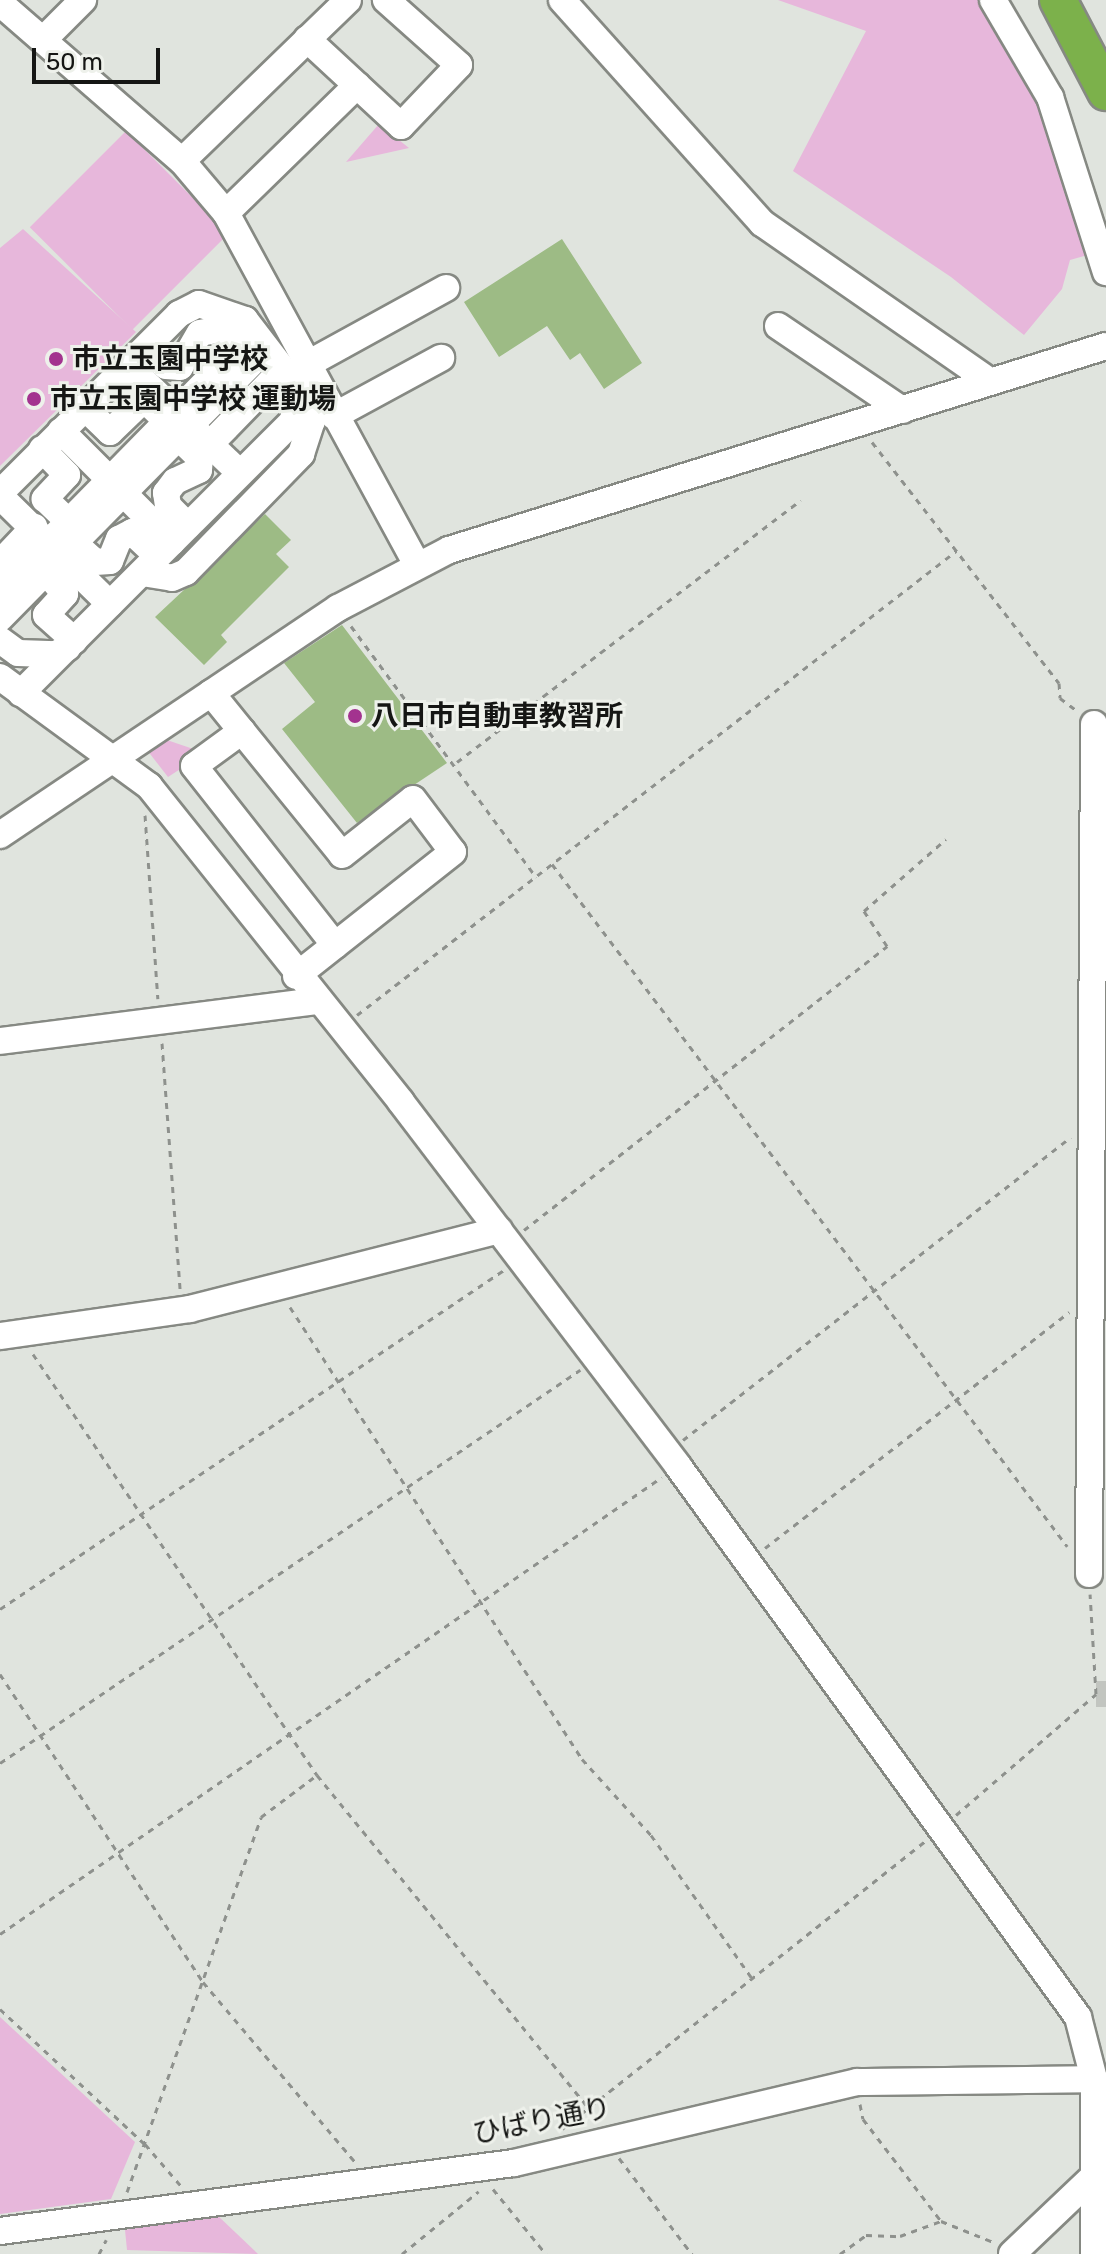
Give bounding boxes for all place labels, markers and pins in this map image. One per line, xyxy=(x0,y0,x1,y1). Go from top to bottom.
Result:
place label: 市立玉園中学校 xyxy=(72,342,268,376)
marker: 市立玉園中学校 xyxy=(47,350,65,368)
place label: 市立玉園中学校 運動場 xyxy=(50,382,336,416)
marker: 市立玉園中学校 運動場 xyxy=(25,390,43,408)
place label: 八日市自動車教習所 xyxy=(371,699,623,733)
marker: 八日市自動車教習所 xyxy=(346,707,364,725)

